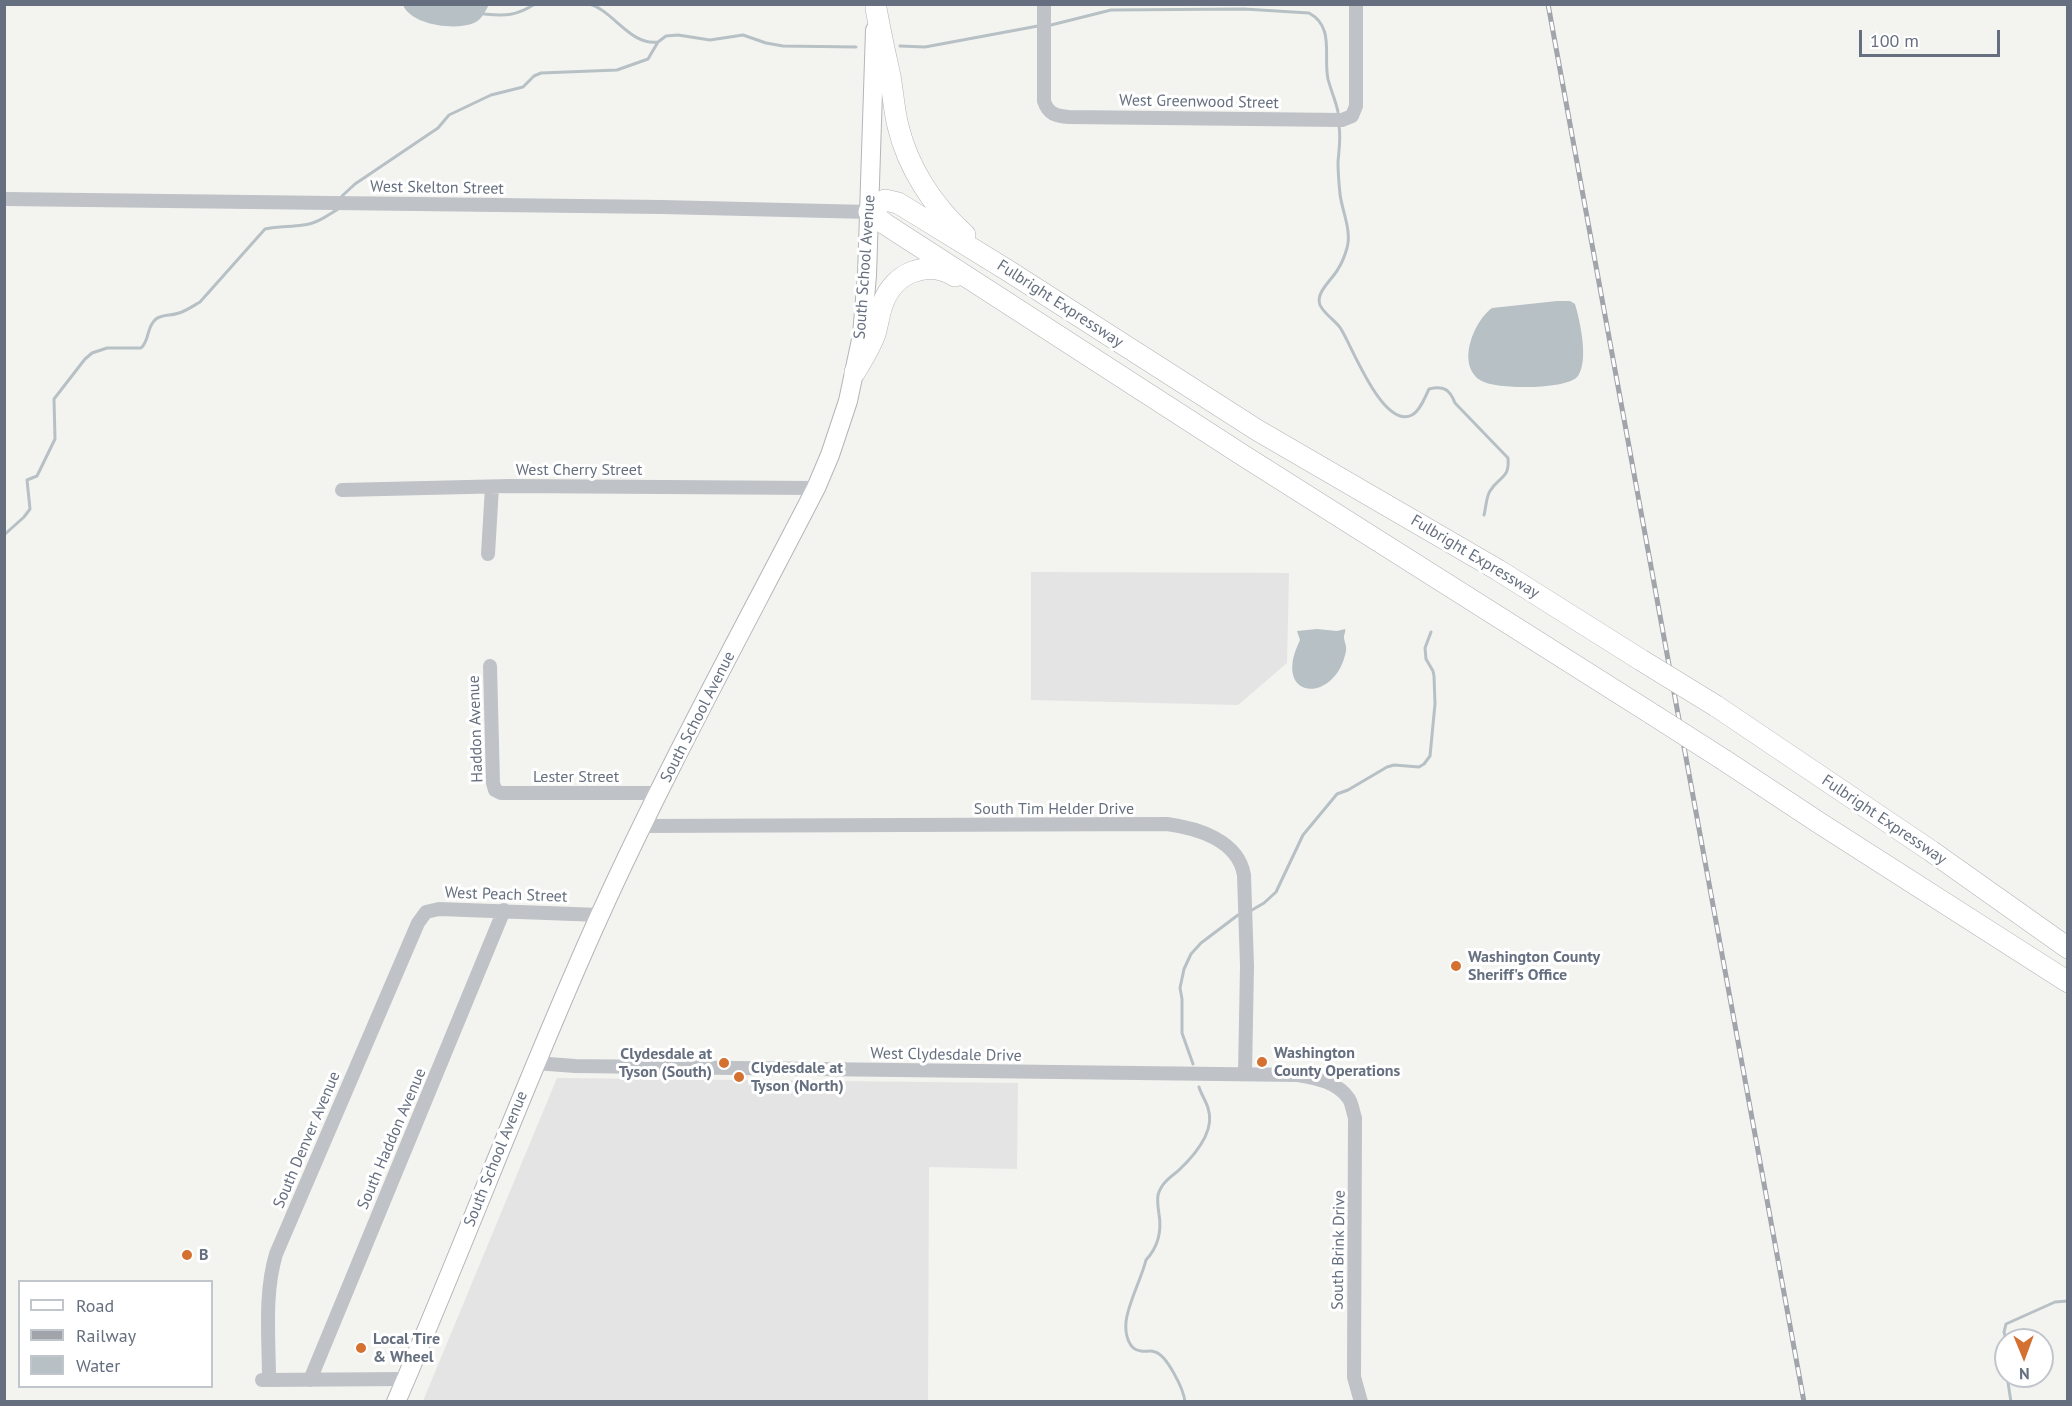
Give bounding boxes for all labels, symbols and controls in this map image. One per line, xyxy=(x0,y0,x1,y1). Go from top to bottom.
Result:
scale bar xyxy=(1862,18,2003,56)
text: 100 m xyxy=(1870,29,1919,52)
street label: West Greenwood Street xyxy=(1119,91,1279,113)
street label: West Skelton Street xyxy=(370,177,504,199)
street label: South School Avenue xyxy=(850,194,880,340)
street label: Fulbright Expressway xyxy=(993,256,1127,352)
street label: West Cherry Street xyxy=(516,460,642,480)
street label: Fulbright Expressway xyxy=(1407,511,1543,603)
street label: South School Avenue xyxy=(657,648,739,786)
street label: Haddon Avenue xyxy=(465,675,487,783)
street label: Lester Street xyxy=(533,767,619,787)
street label: Fulbright Expressway xyxy=(1818,771,1950,869)
street label: South Tim Helder Drive xyxy=(974,799,1134,819)
street label: West Peach Street xyxy=(444,883,568,907)
place label: Washington County Sheriff's Office xyxy=(1468,947,1600,985)
marker: Washington County Sheriff's Office xyxy=(1449,959,1463,973)
place label: Washington County Operations xyxy=(1274,1043,1400,1081)
place label: Clydesdale at Tyson (South) xyxy=(619,1044,712,1082)
street label: West Clydesdale Drive xyxy=(870,1044,1022,1066)
marker: Washington County Operations xyxy=(1255,1055,1269,1069)
marker: Clydesdale at Tyson (South) xyxy=(717,1056,731,1070)
place label: Clydesdale at Tyson (North) xyxy=(751,1058,844,1096)
street label: South Haddon Avenue xyxy=(354,1065,430,1213)
street label: South Denver Avenue xyxy=(269,1069,345,1211)
marker: Clydesdale at Tyson (North) xyxy=(732,1070,746,1084)
street label: South School Avenue xyxy=(460,1088,532,1230)
street label: South Brink Drive xyxy=(1328,1190,1350,1310)
place label: B xyxy=(199,1245,208,1265)
marker: B xyxy=(180,1248,194,1262)
legend xyxy=(18,1280,213,1388)
text: Road xyxy=(76,1294,114,1317)
text: Railway xyxy=(76,1324,136,1347)
north arrow xyxy=(1994,1328,2054,1388)
place label: Local Tire & Wheel xyxy=(373,1329,440,1367)
marker: Local Tire & Wheel xyxy=(354,1341,368,1355)
text: Water xyxy=(76,1354,120,1377)
text: N xyxy=(2019,1364,2030,1384)

